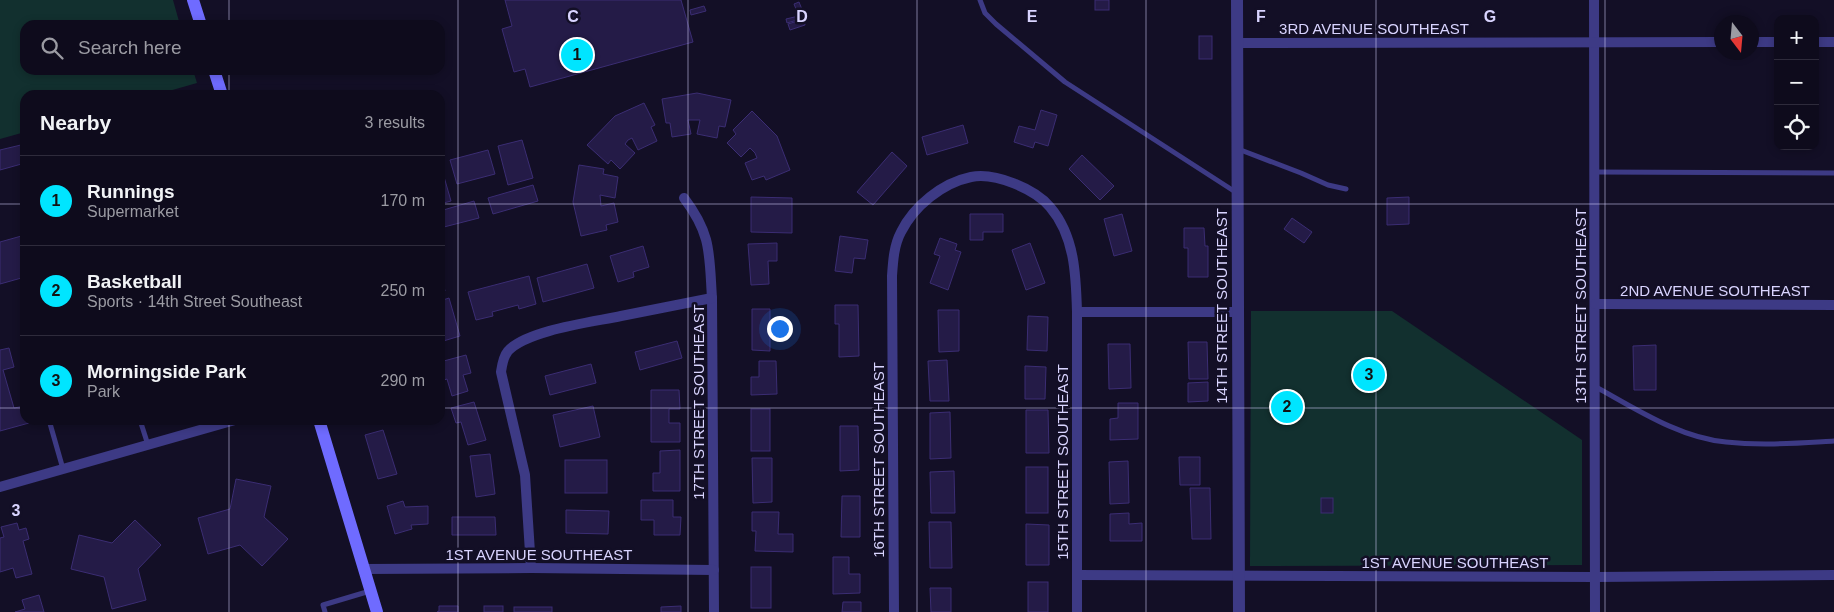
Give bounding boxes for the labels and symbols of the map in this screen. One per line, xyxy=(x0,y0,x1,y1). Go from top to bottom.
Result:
text: C xyxy=(567,8,579,25)
text: D xyxy=(796,8,808,25)
text: E xyxy=(1027,8,1038,25)
text: F xyxy=(1256,8,1266,25)
text: G xyxy=(1484,8,1496,25)
north arrow xyxy=(1714,15,1759,60)
street label: 3RD AVENUE SOUTHEAST xyxy=(1279,20,1469,37)
pin: 1 xyxy=(561,36,593,74)
street label: 14TH STREET SOUTHEAST xyxy=(1213,208,1230,404)
street label: 13TH STREET SOUTHEAST xyxy=(1572,208,1589,404)
street label: 2ND AVENUE SOUTHEAST xyxy=(1620,282,1810,299)
street label: 17TH STREET SOUTHEAST xyxy=(690,304,707,500)
your location xyxy=(767,316,793,342)
pin: 3 xyxy=(1353,356,1385,394)
street label: 16TH STREET SOUTHEAST xyxy=(870,362,887,558)
street label: 15TH STREET SOUTHEAST xyxy=(1054,364,1071,560)
pin: 2 xyxy=(1271,388,1303,426)
text: 3 xyxy=(12,502,21,519)
street label: 1ST AVENUE SOUTHEAST xyxy=(446,546,633,563)
street label: 1ST AVENUE SOUTHEAST xyxy=(1362,554,1549,571)

